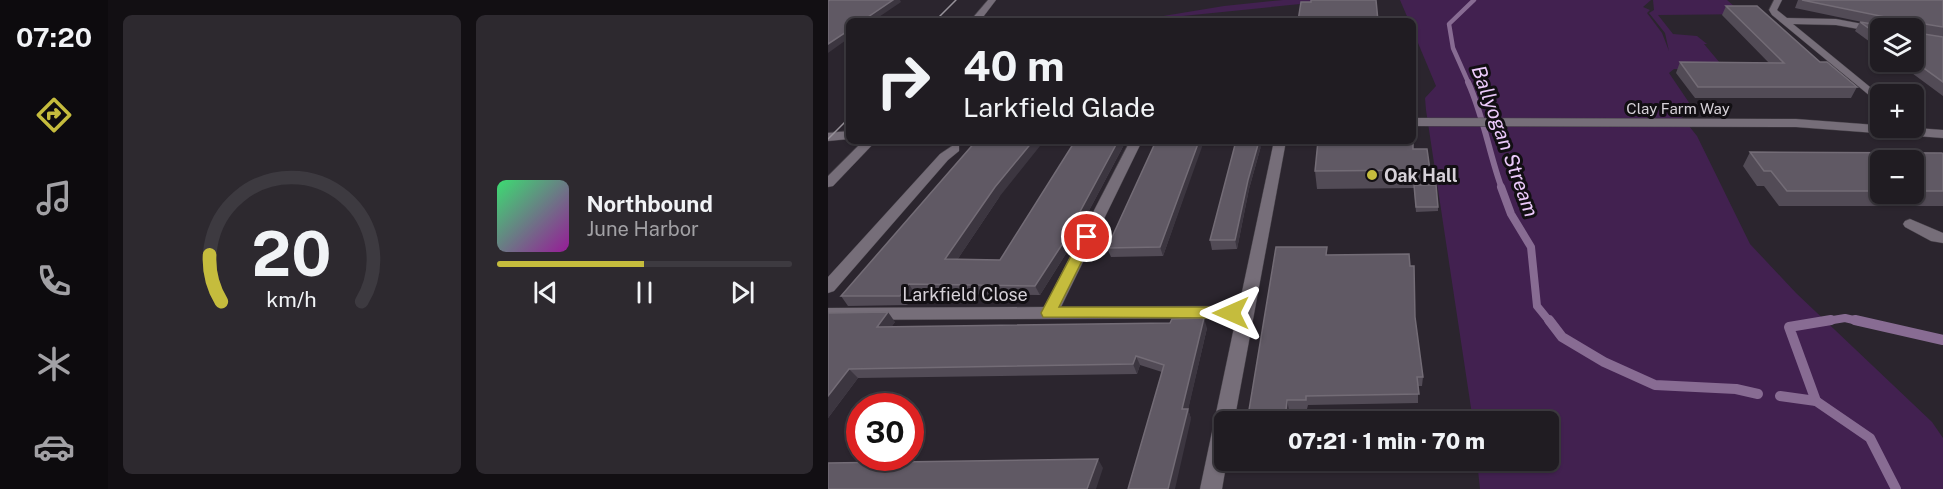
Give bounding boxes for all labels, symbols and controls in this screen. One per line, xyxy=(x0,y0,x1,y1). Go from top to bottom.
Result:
map controls xyxy=(1870,18,1924,204)
button: layers xyxy=(1870,18,1924,72)
text: 07:20 xyxy=(16,21,92,53)
text: 40 m xyxy=(963,41,1065,90)
icon: right xyxy=(864,42,942,120)
water label: Ballyogan Stream xyxy=(1466,62,1544,220)
button: + xyxy=(1870,84,1924,138)
text: Larkfield Glade xyxy=(963,91,1155,123)
icon: directions xyxy=(33,94,75,136)
street label: Clay Farm Way xyxy=(1626,100,1730,117)
button: − xyxy=(1870,150,1924,204)
place label: Oak Hall xyxy=(1384,165,1458,186)
marker: Oak Hall xyxy=(1365,168,1379,182)
icon: music xyxy=(33,177,75,219)
text: Northbound xyxy=(587,191,713,217)
pin xyxy=(1061,211,1112,262)
text: 20 xyxy=(252,217,332,290)
text: June Harbor xyxy=(587,217,699,241)
icon: arrive xyxy=(1070,220,1103,253)
icon: phone xyxy=(33,260,75,302)
icon: previous xyxy=(529,276,562,309)
icon: pause xyxy=(628,276,661,309)
icon: next xyxy=(726,276,759,309)
position arrow xyxy=(1199,281,1263,345)
street label: Larkfield Close xyxy=(902,284,1028,305)
text: km/h xyxy=(267,287,317,312)
icon: climate xyxy=(33,343,75,385)
speed limit sign: 30 xyxy=(846,393,924,471)
icon: car xyxy=(33,426,75,468)
text: 07:21 · 1 min · 70 m xyxy=(1288,428,1485,454)

